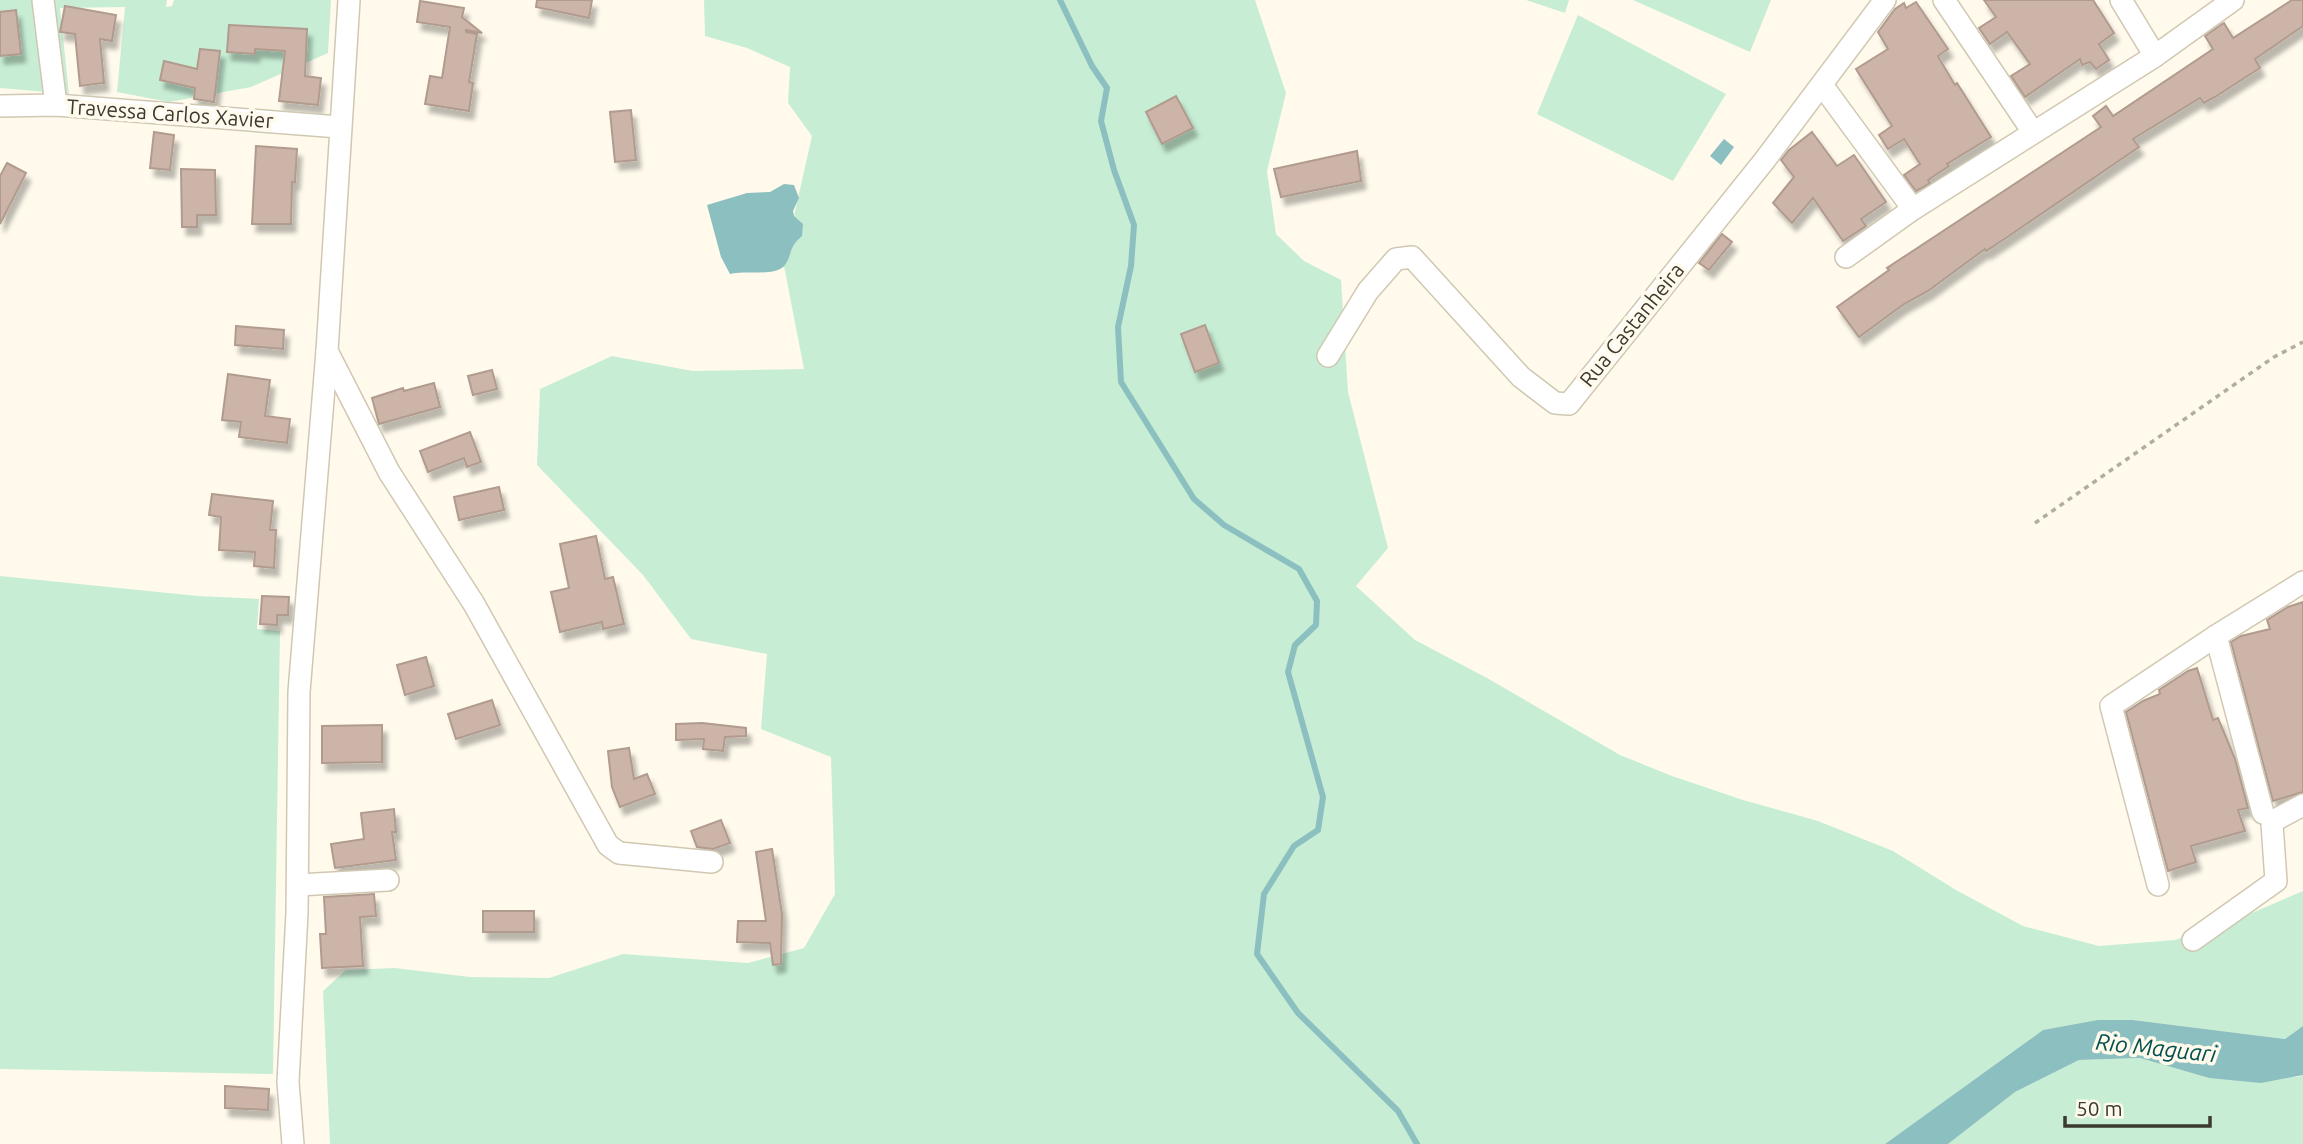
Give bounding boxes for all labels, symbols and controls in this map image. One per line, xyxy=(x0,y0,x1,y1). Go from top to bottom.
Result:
street label: Travessa Carlos Xavier xyxy=(66,94,274,132)
street label: Rua Castanheira xyxy=(1574,258,1688,391)
water label: Rio Maguari xyxy=(2094,1029,2219,1066)
scale bar xyxy=(2065,1084,2210,1128)
text: 50 m xyxy=(2076,1096,2123,1120)

